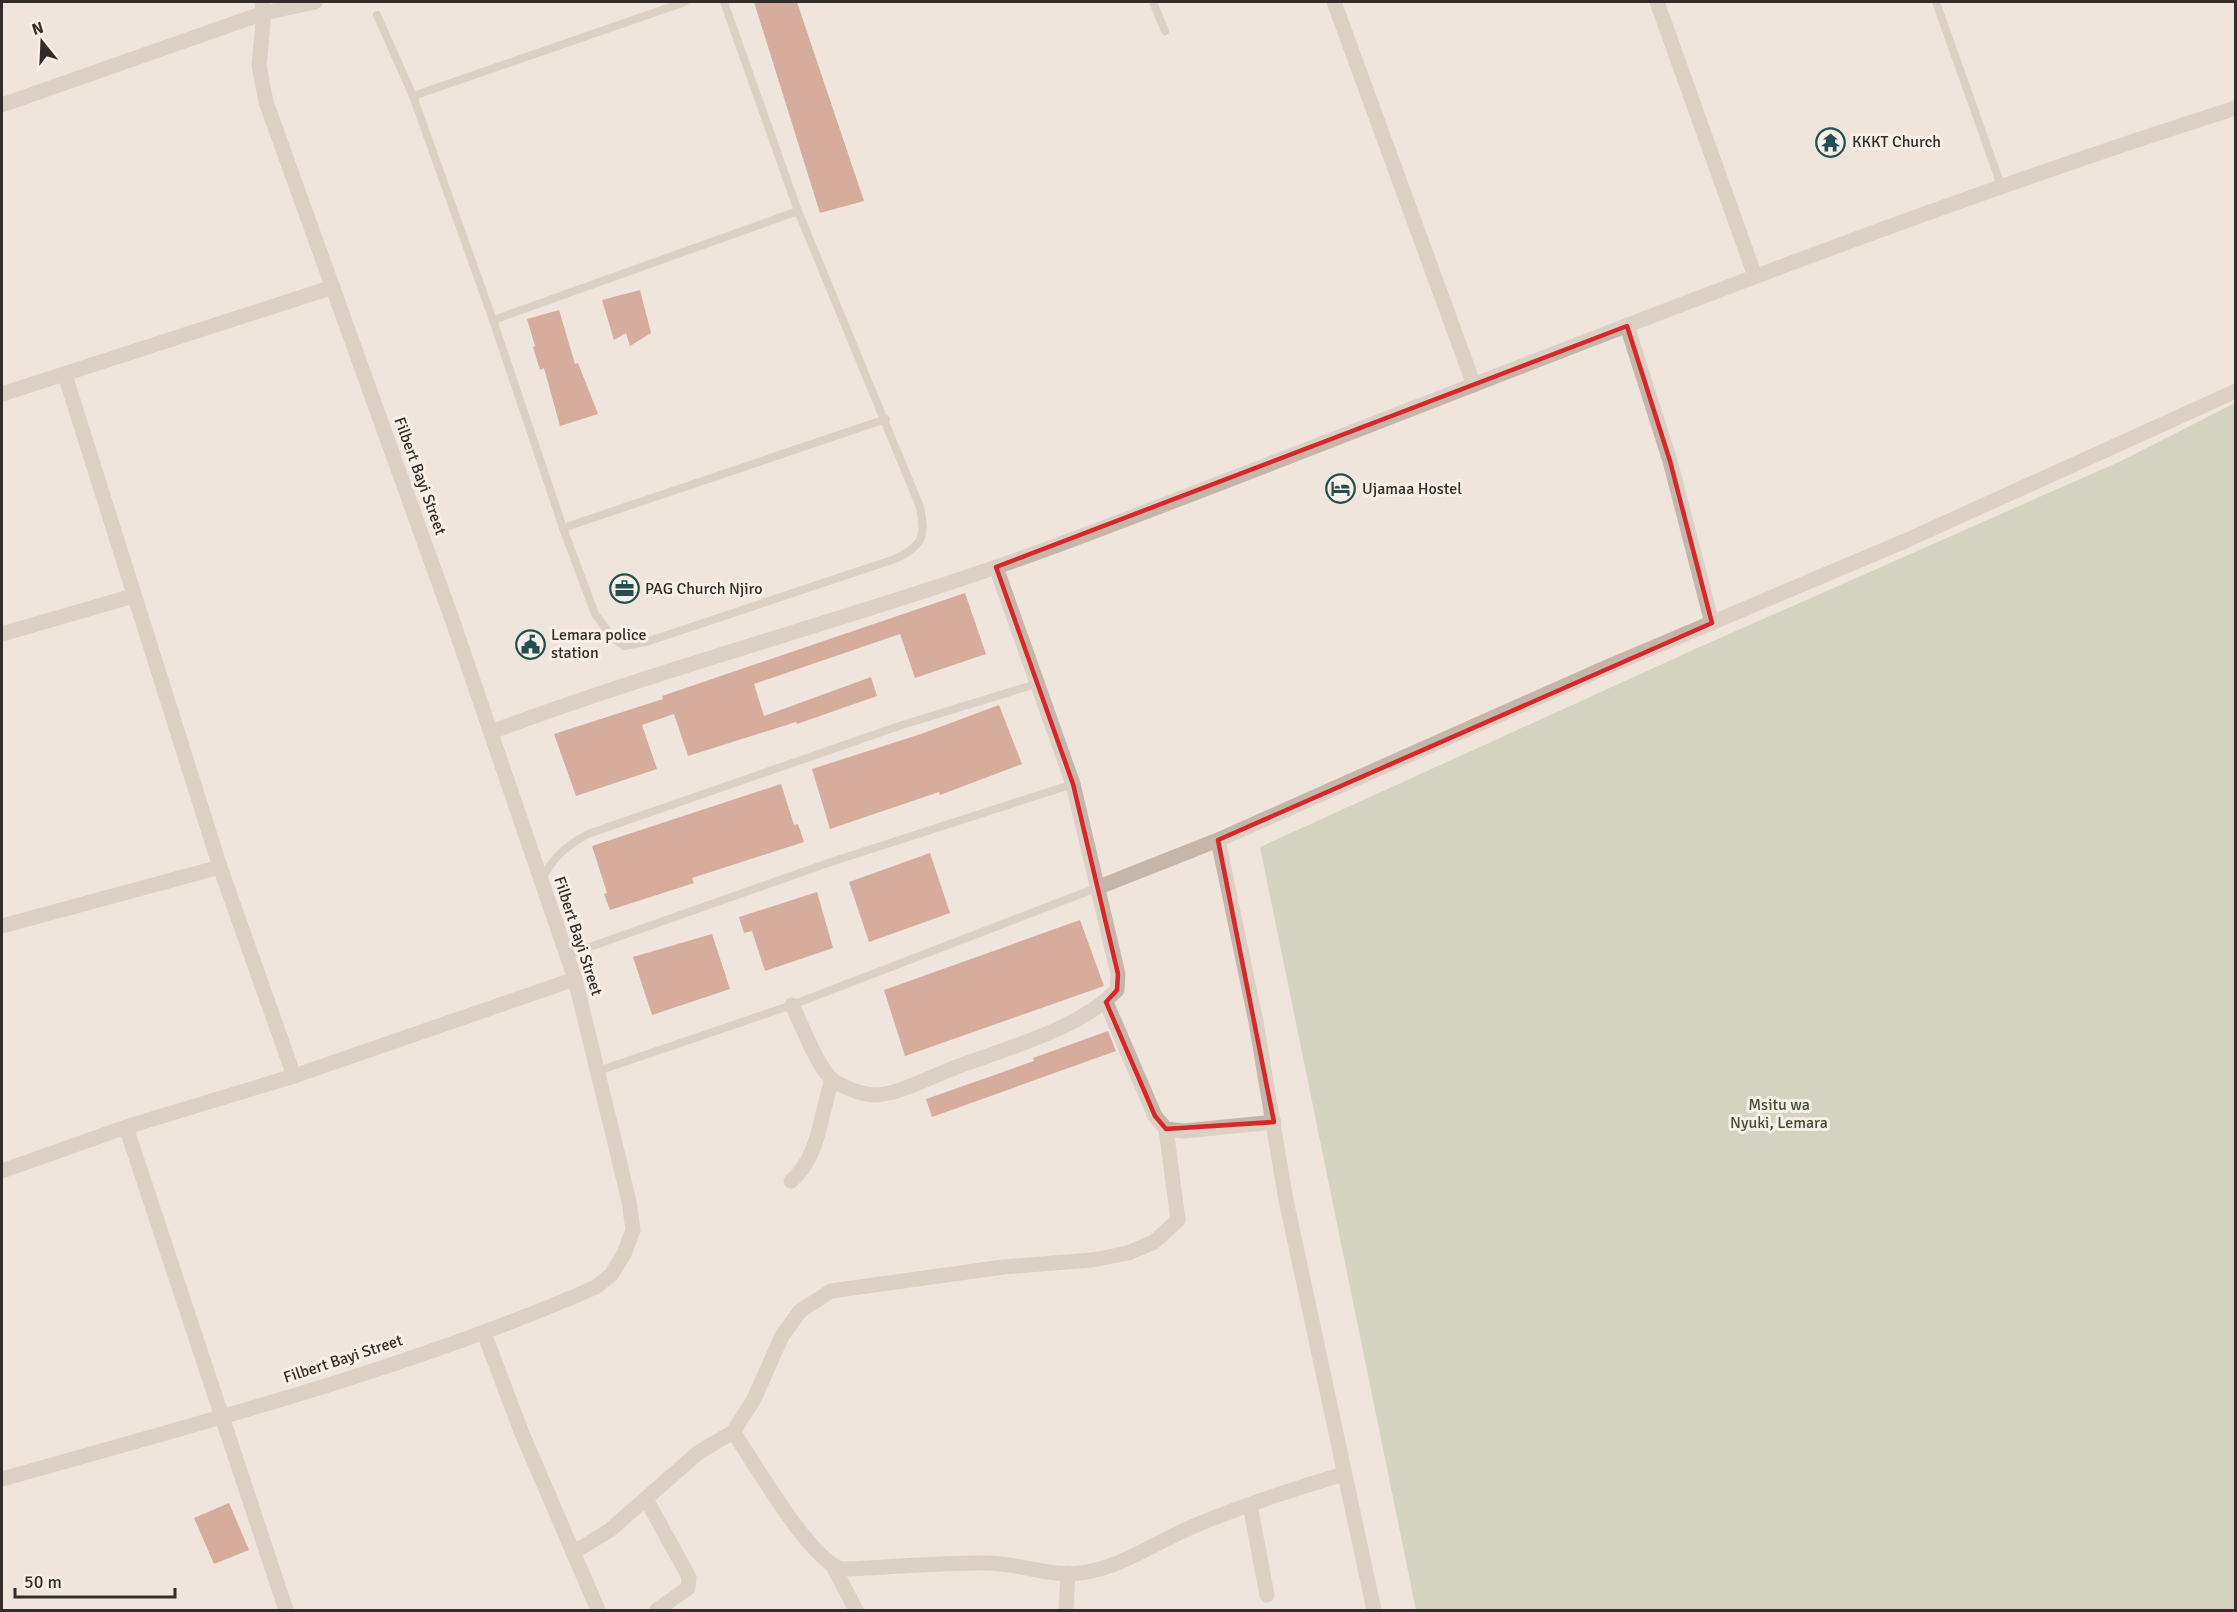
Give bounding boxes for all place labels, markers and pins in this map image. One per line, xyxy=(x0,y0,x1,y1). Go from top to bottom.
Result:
temple icon: KKKT Church xyxy=(1815,126,1847,158)
place label: KKKT Church xyxy=(1852,132,1941,152)
hotel icon: Ujamaa Hostel xyxy=(1325,473,1357,505)
place label: Ujamaa Hostel xyxy=(1362,479,1462,499)
office icon: PAG Church Njiro xyxy=(608,573,640,605)
place label: PAG Church Njiro xyxy=(645,579,763,599)
place label: Lemara police station xyxy=(551,625,646,663)
public building icon: Lemara police station xyxy=(514,628,546,660)

